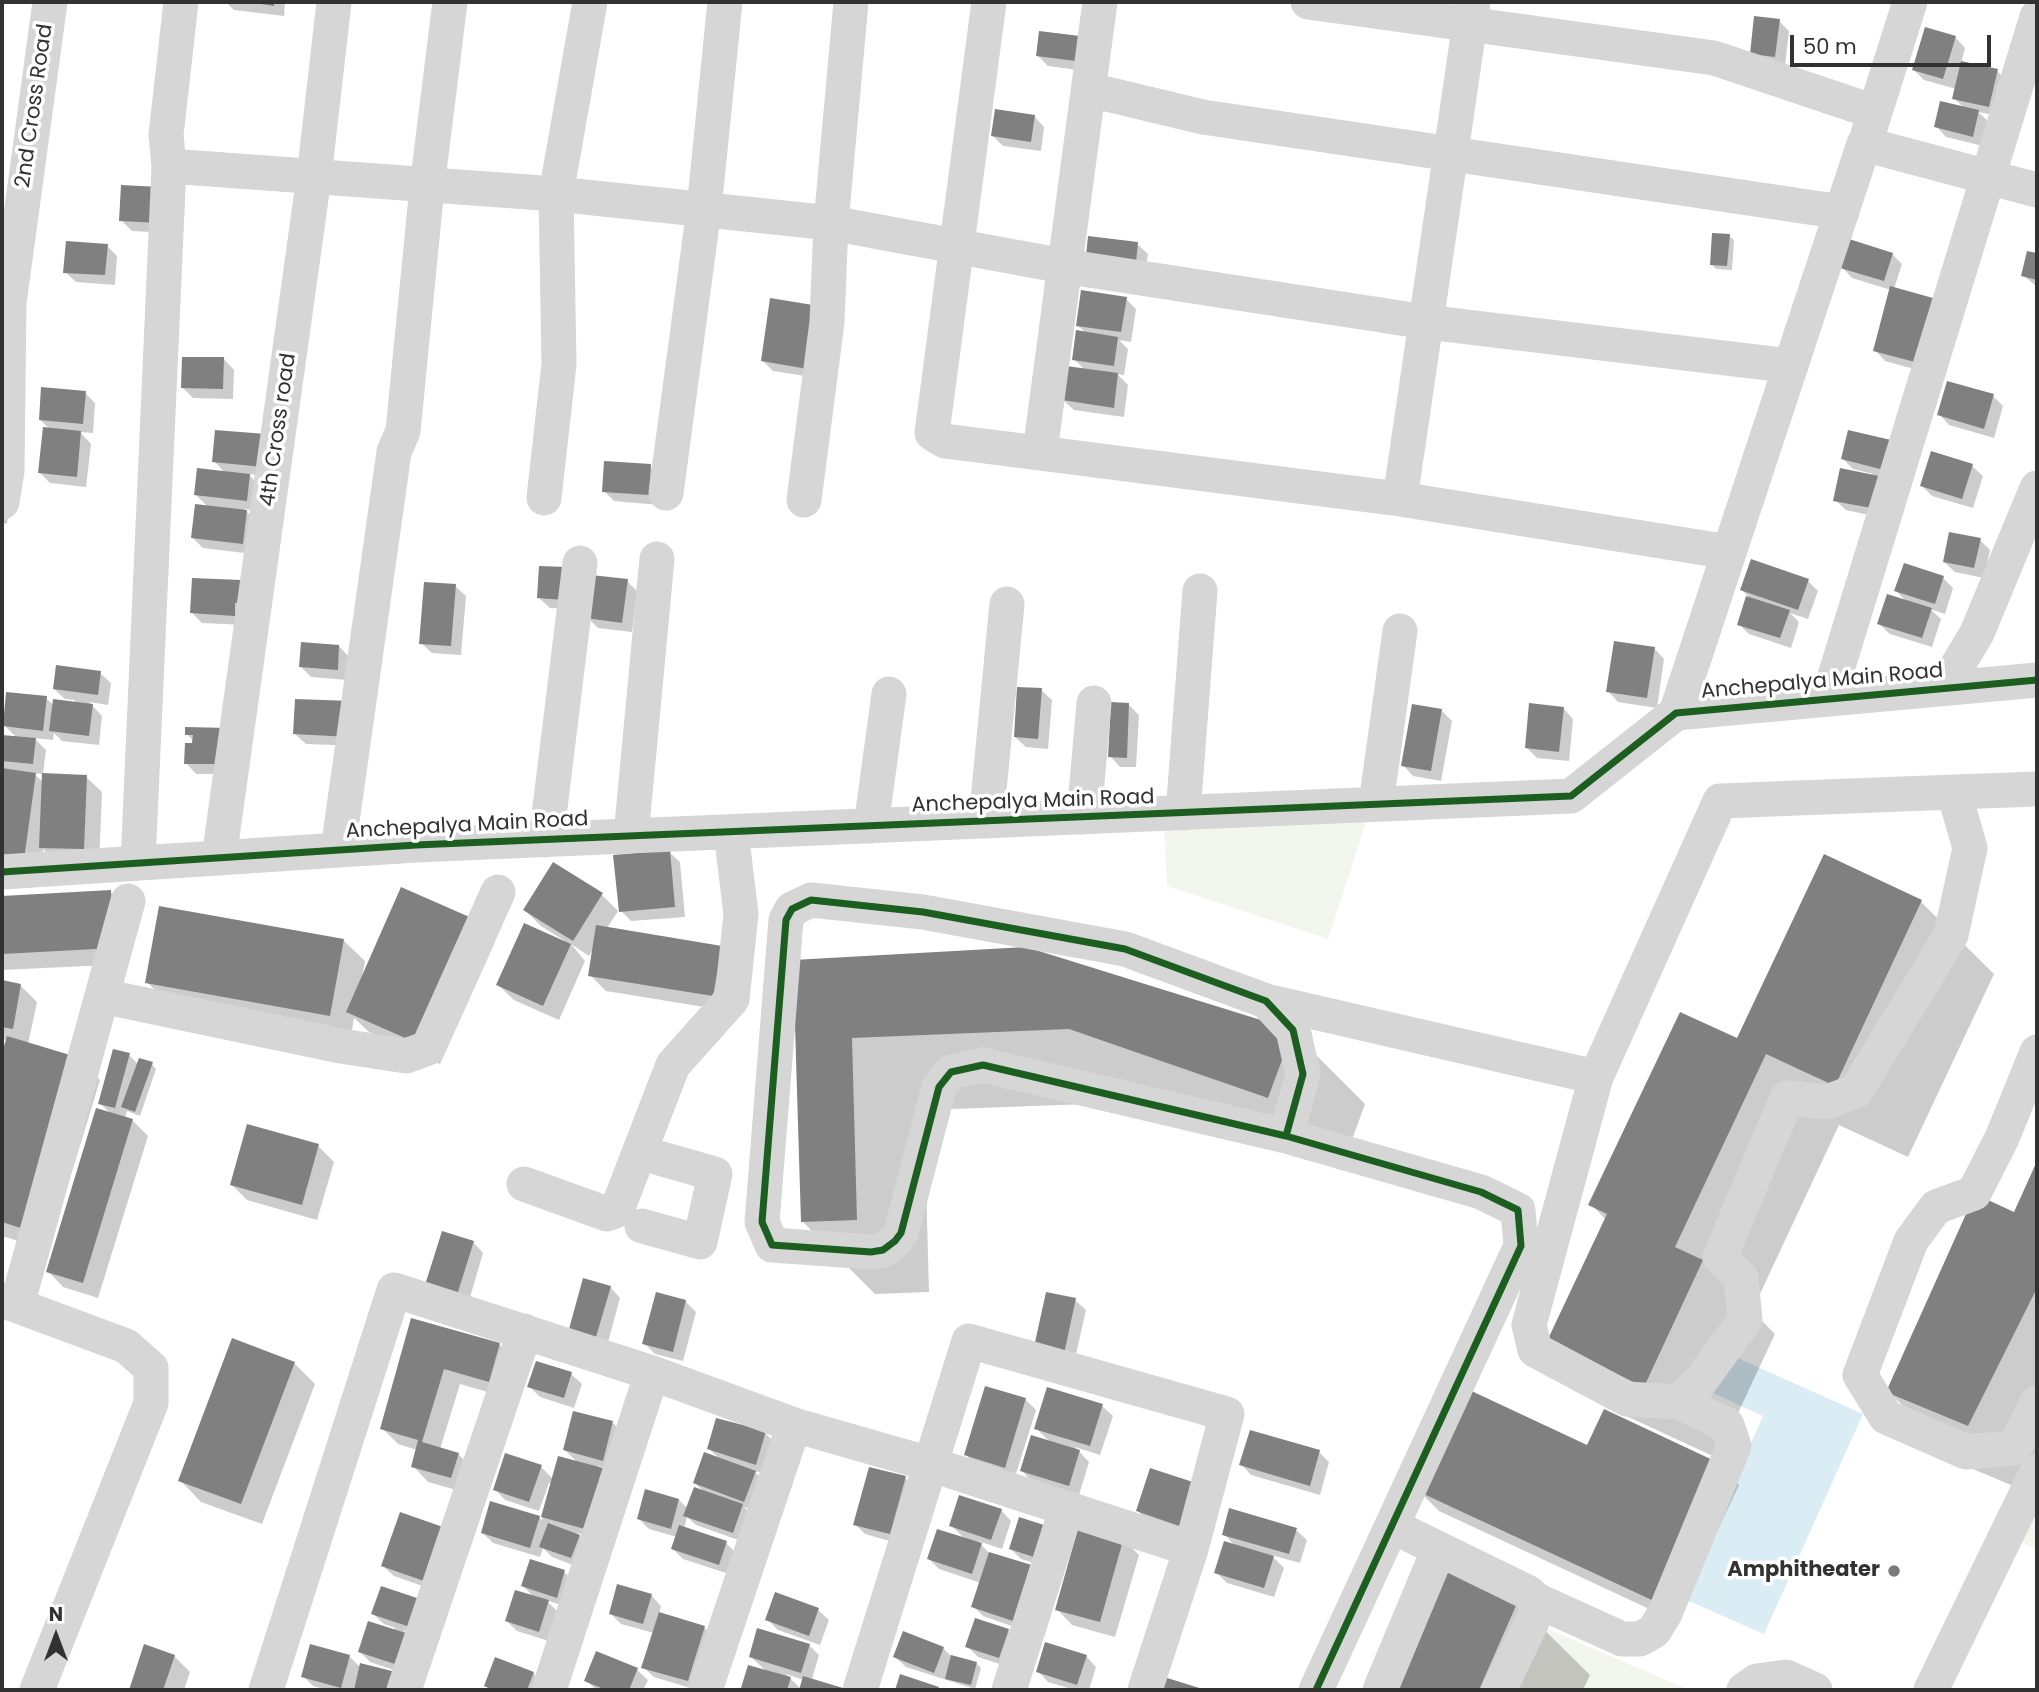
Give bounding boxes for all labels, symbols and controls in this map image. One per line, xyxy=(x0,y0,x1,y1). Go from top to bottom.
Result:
scale bar xyxy=(1794,21,1995,65)
street label: 2nd Cross Road xyxy=(11,23,59,189)
text: 50 m xyxy=(1803,32,1857,61)
street label: 4th Cross road xyxy=(256,352,302,508)
street label: Anchepalya Main Road xyxy=(1700,659,1944,705)
street label: Anchepalya Main Road xyxy=(911,785,1155,819)
street label: Anchepalya Main Road xyxy=(345,807,589,845)
place label: Amphitheater xyxy=(1727,1558,1880,1584)
marker: Amphitheater xyxy=(1886,1563,1902,1579)
north arrow xyxy=(21,1601,91,1671)
text: N xyxy=(49,1601,63,1628)

